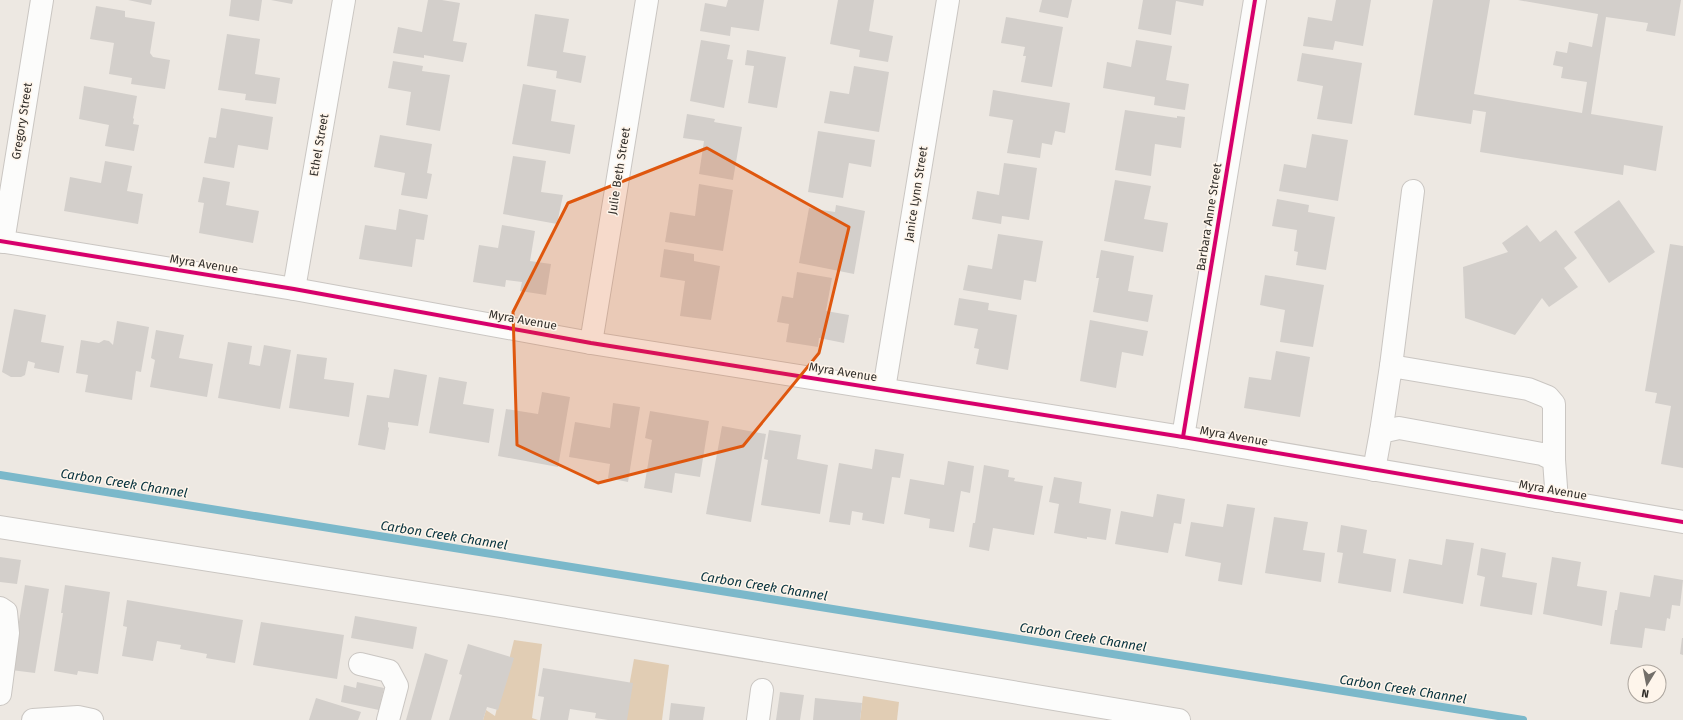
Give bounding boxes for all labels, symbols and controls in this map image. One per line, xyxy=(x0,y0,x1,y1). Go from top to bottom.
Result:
street label: Gregory Street xyxy=(9,81,35,160)
street label: Ethel Street xyxy=(307,112,332,177)
street label: Julie Beth Street xyxy=(605,126,633,216)
street label: Janice Lynn Street xyxy=(902,145,931,243)
street label: Barbara Anne Street xyxy=(1194,161,1225,272)
street label: Myra Avenue xyxy=(169,252,239,276)
street label: Myra Avenue xyxy=(488,307,558,333)
street label: Myra Avenue xyxy=(808,360,878,384)
street label: Myra Avenue xyxy=(1199,423,1269,449)
water label: Carbon Creek Channel xyxy=(59,466,189,500)
street label: Myra Avenue xyxy=(1518,477,1588,503)
water label: Carbon Creek Channel xyxy=(379,518,509,552)
water label: Carbon Creek Channel xyxy=(699,569,829,603)
water label: Carbon Creek Channel xyxy=(1018,620,1148,654)
north arrow xyxy=(1627,664,1667,704)
water label: Carbon Creek Channel xyxy=(1338,672,1468,706)
text: N xyxy=(1641,686,1650,700)

